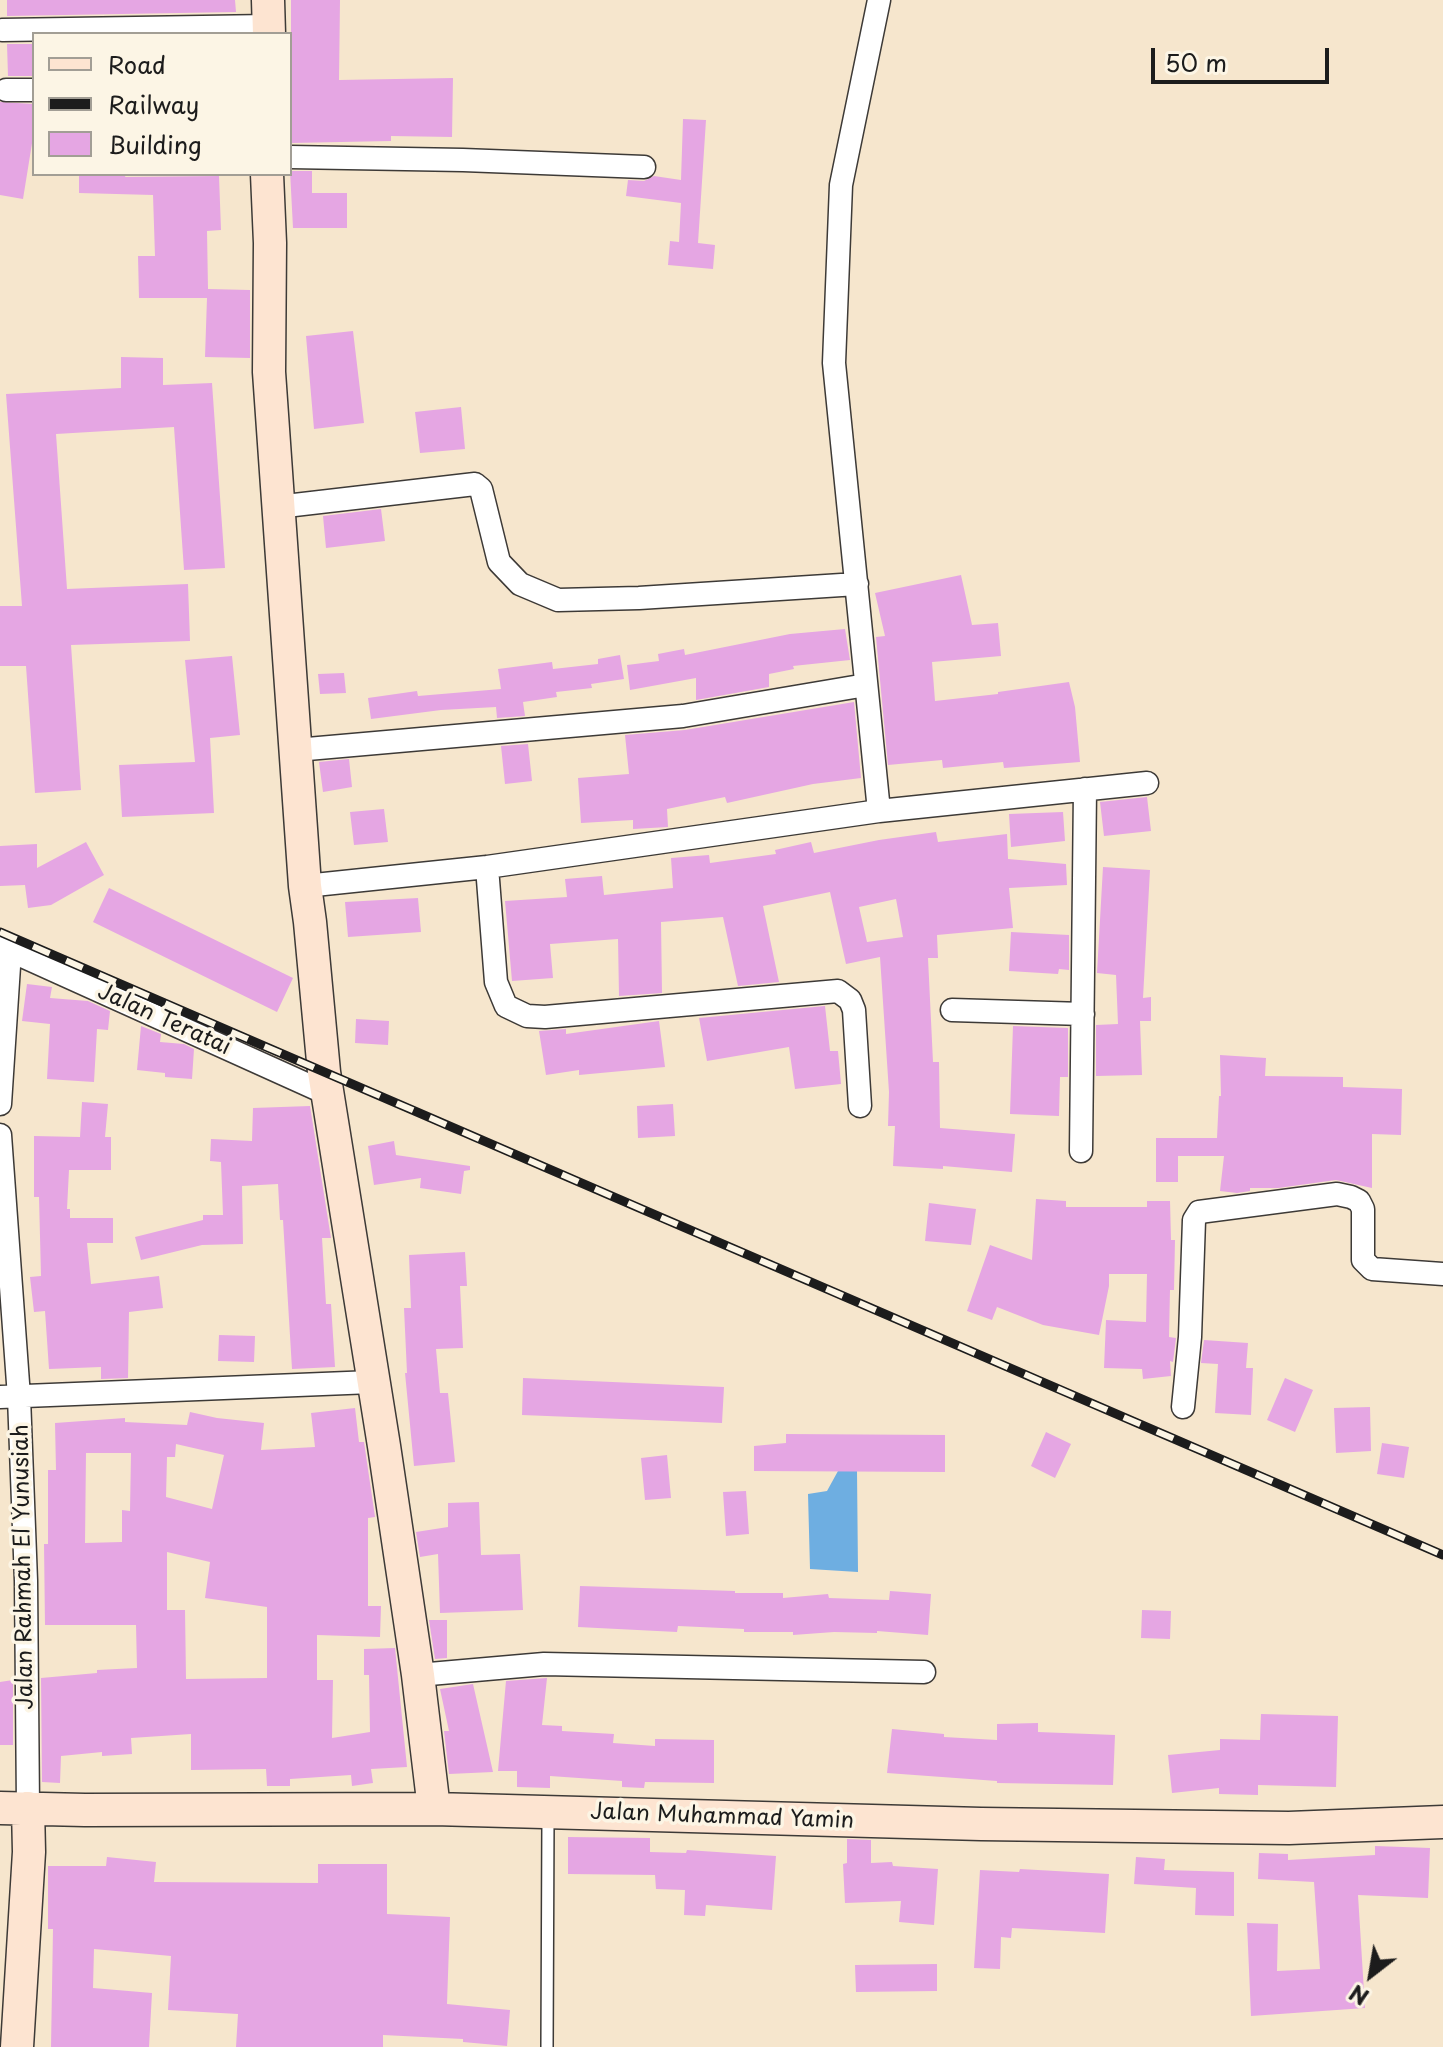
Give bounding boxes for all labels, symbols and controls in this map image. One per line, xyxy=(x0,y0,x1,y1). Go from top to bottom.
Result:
legend xyxy=(32,32,292,176)
scale bar xyxy=(1155,32,1333,82)
text: 50 m xyxy=(1165,44,1227,80)
text: Road xyxy=(108,46,166,82)
text: Railway xyxy=(108,86,199,122)
text: Building xyxy=(108,126,202,162)
street label: Jalan Teratai xyxy=(93,979,235,1061)
street label: Jalan Rahmah El Yunusiah xyxy=(8,1424,40,1710)
street label: Jalan Muhammad Yamin xyxy=(590,1799,854,1835)
north arrow xyxy=(1331,1935,1411,2015)
text: N xyxy=(1342,1977,1374,2015)

